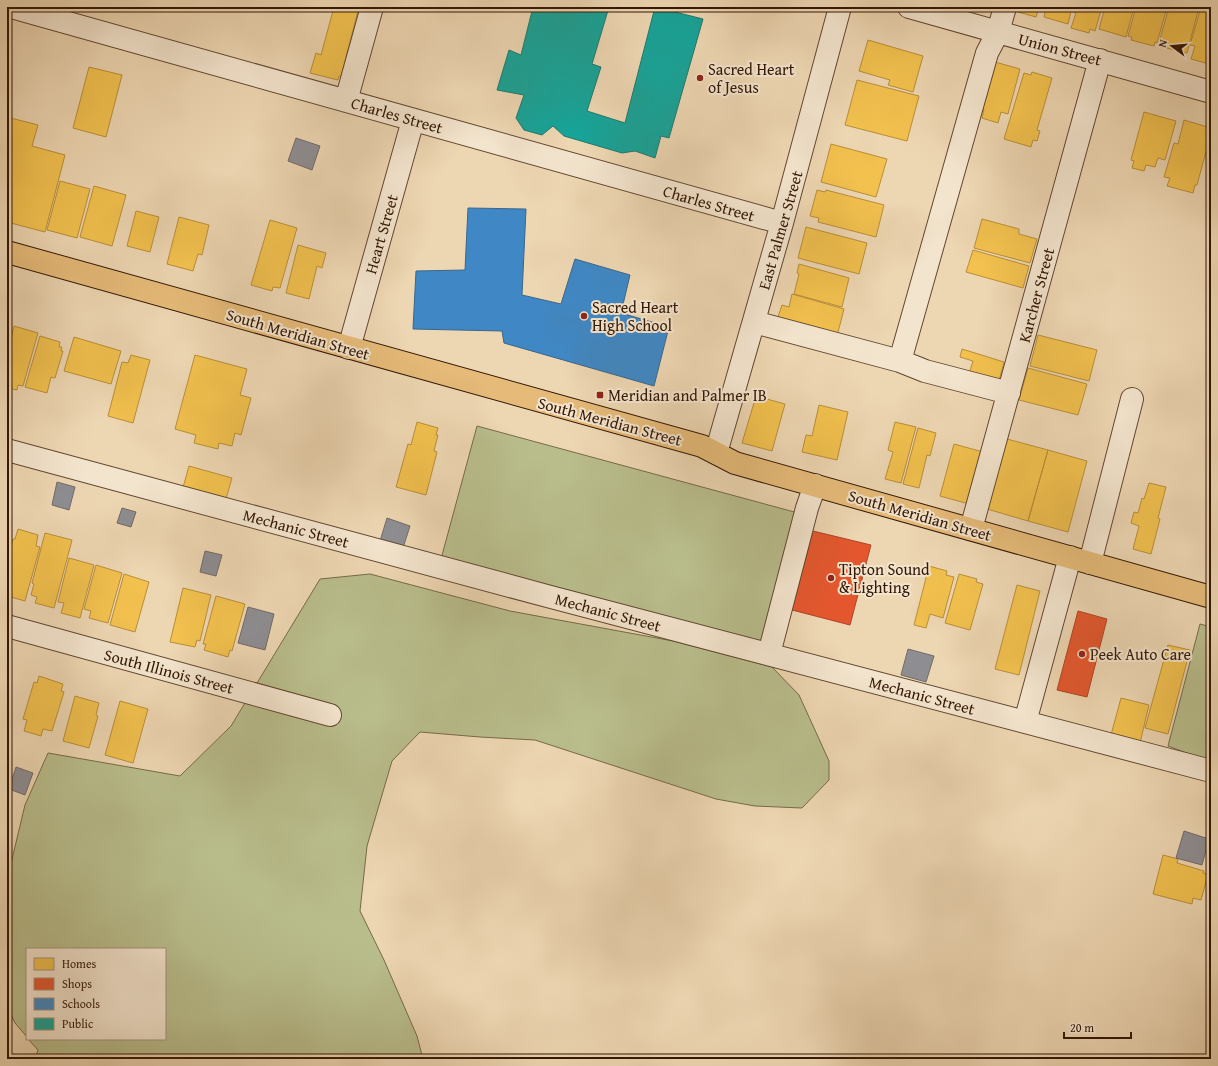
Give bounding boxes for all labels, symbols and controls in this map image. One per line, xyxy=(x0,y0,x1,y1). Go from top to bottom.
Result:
street label: Union Street xyxy=(1016,26,1105,72)
north arrow xyxy=(1152,26,1192,66)
text: N xyxy=(1154,37,1171,49)
place label: Sacred Heart of Jesus xyxy=(708,57,795,99)
marker: Sacred Heart of Jesus xyxy=(695,73,705,83)
street label: Charles Street xyxy=(348,90,446,140)
street label: East Palmer Street xyxy=(752,167,809,292)
street label: Charles Street xyxy=(660,178,758,228)
street label: Heart Street xyxy=(358,191,404,277)
street label: Karcher Street xyxy=(1012,245,1060,345)
place label: Sacred Heart High School xyxy=(592,295,679,337)
street label: South Meridian Street xyxy=(224,302,373,366)
marker: Sacred Heart High School xyxy=(579,311,589,321)
place label: Meridian and Palmer IB xyxy=(608,383,767,407)
street label: South Meridian Street xyxy=(535,390,685,452)
marker: Meridian and Palmer IB xyxy=(595,390,605,400)
street label: South Meridian Street xyxy=(846,483,995,547)
street label: Mechanic Street xyxy=(240,502,352,554)
place label: Tipton Sound & Lighting xyxy=(839,557,930,599)
marker: Tipton Sound & Lighting xyxy=(826,573,836,583)
street label: Mechanic Street xyxy=(552,586,664,638)
street label: South Illinois Street xyxy=(102,642,237,700)
place label: Peek Auto Care xyxy=(1090,642,1191,666)
marker: Peek Auto Care xyxy=(1077,649,1087,659)
street label: Mechanic Street xyxy=(866,669,978,721)
legend xyxy=(26,948,166,1040)
text: Homes xyxy=(62,955,97,972)
text: Shops xyxy=(62,975,92,992)
text: Schools xyxy=(62,995,100,1012)
scale bar xyxy=(1064,1014,1131,1040)
text: Public xyxy=(62,1015,94,1032)
text: 20 m xyxy=(1070,1019,1094,1036)

